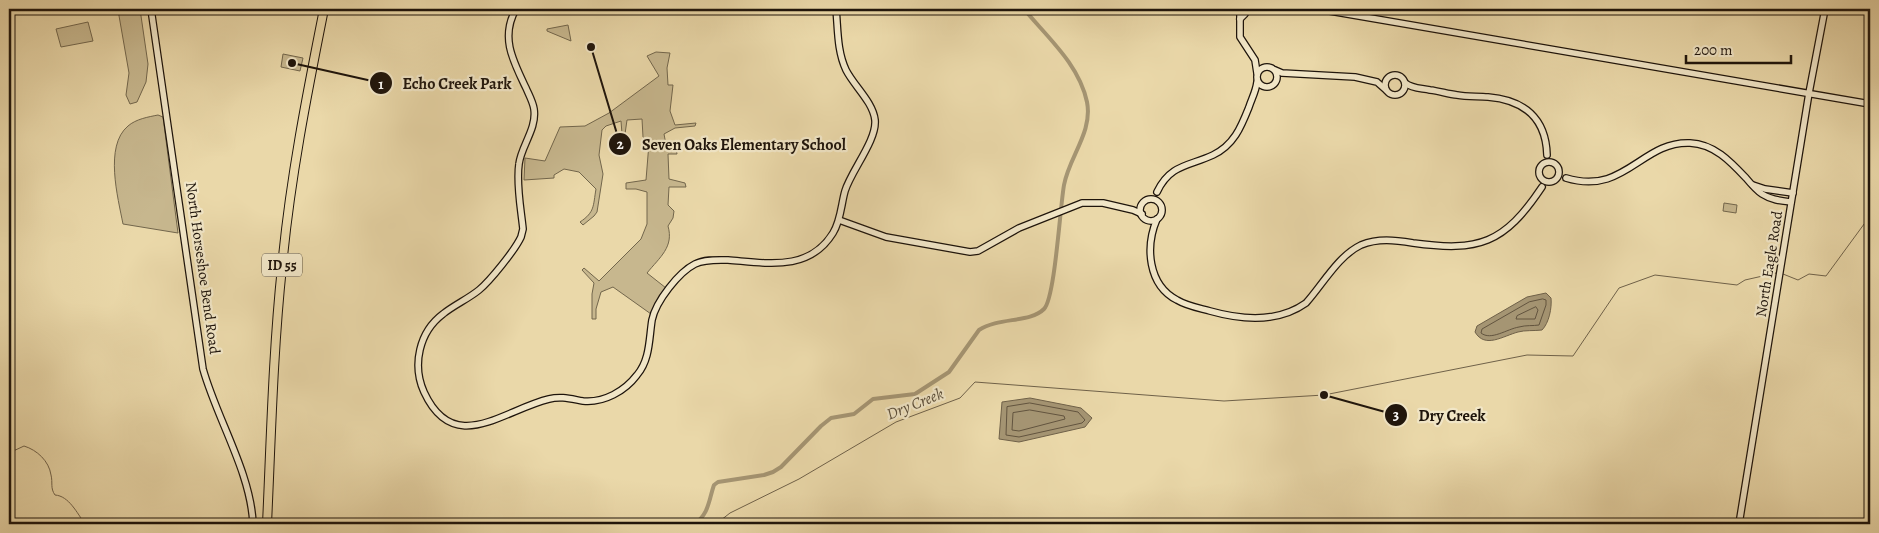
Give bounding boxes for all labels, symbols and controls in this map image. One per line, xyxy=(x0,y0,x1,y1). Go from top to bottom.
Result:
scale bar xyxy=(1686,32,1792,64)
text: 200 m xyxy=(1694,40,1733,60)
callout: Echo Creek Park xyxy=(368,68,522,99)
text: Echo Creek Park xyxy=(403,73,512,95)
text: 1 xyxy=(378,74,384,94)
callout: Seven Oaks Elementary School xyxy=(607,128,856,159)
text: 2 xyxy=(616,134,624,154)
text: Seven Oaks Elementary School xyxy=(642,134,847,156)
street label: North Horseshoe Bend Road xyxy=(181,181,225,356)
street label: North Eagle Road xyxy=(1751,209,1787,319)
road number: ID 55 xyxy=(262,254,302,276)
water label: Dry Creek xyxy=(883,383,947,425)
callout: Dry Creek xyxy=(1384,400,1496,431)
text: 3 xyxy=(1393,405,1399,425)
text: Dry Creek xyxy=(1418,405,1486,427)

